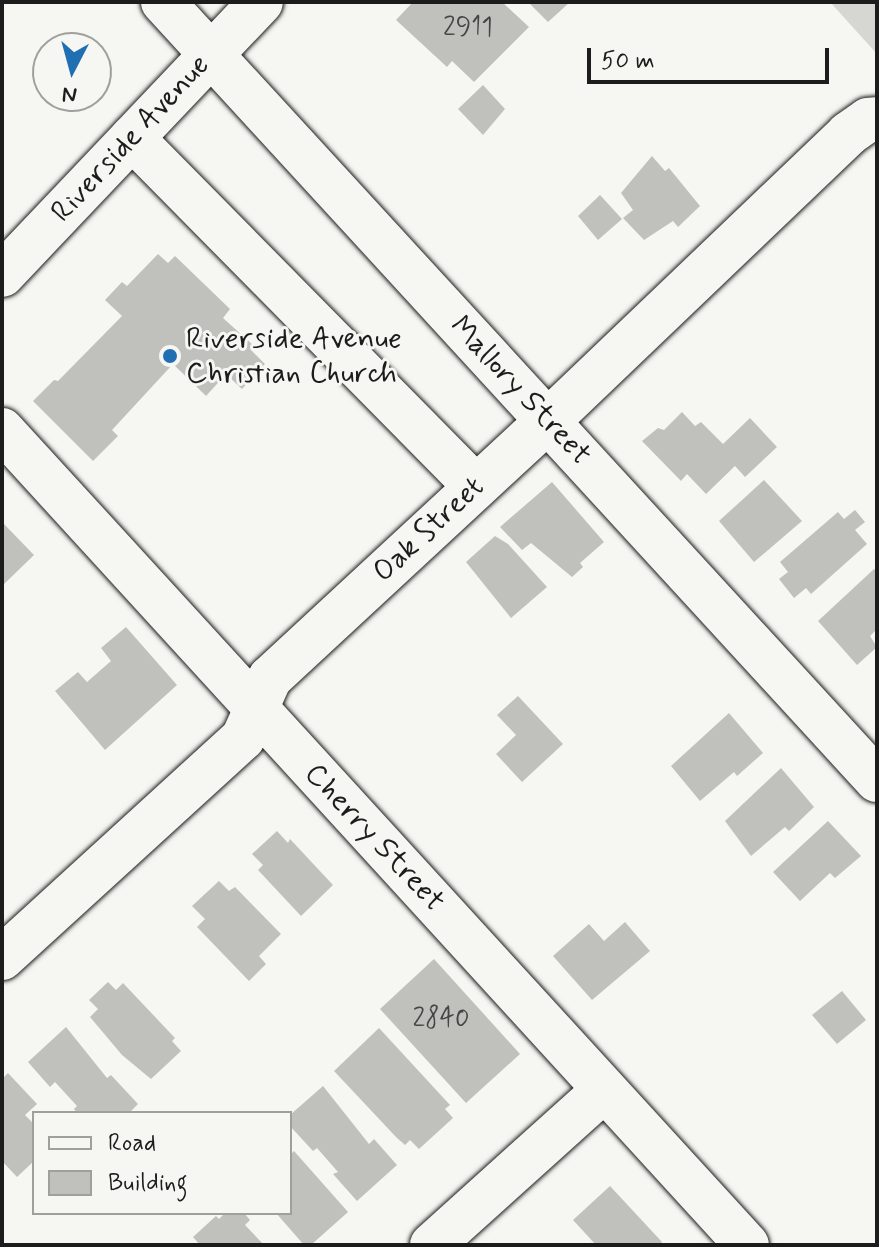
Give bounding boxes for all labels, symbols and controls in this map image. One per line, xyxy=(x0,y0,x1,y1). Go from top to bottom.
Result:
house number: 2911 xyxy=(443,13,493,45)
north arrow xyxy=(32,32,112,112)
scale bar xyxy=(591,32,833,82)
text: 50 m xyxy=(601,46,655,77)
street label: Riverside Avenue xyxy=(43,47,219,231)
text: N xyxy=(61,79,78,109)
street label: Mallory Street xyxy=(442,310,598,472)
place label: Riverside Avenue Christian Church xyxy=(186,321,405,392)
marker: Riverside Avenue Christian Church xyxy=(161,347,179,365)
street label: Oak Street xyxy=(364,468,494,592)
street label: Cherry Street xyxy=(297,757,451,919)
house number: 2840 xyxy=(413,1004,469,1036)
legend xyxy=(32,1111,292,1215)
text: Road xyxy=(108,1128,156,1159)
text: Building xyxy=(108,1168,188,1199)

